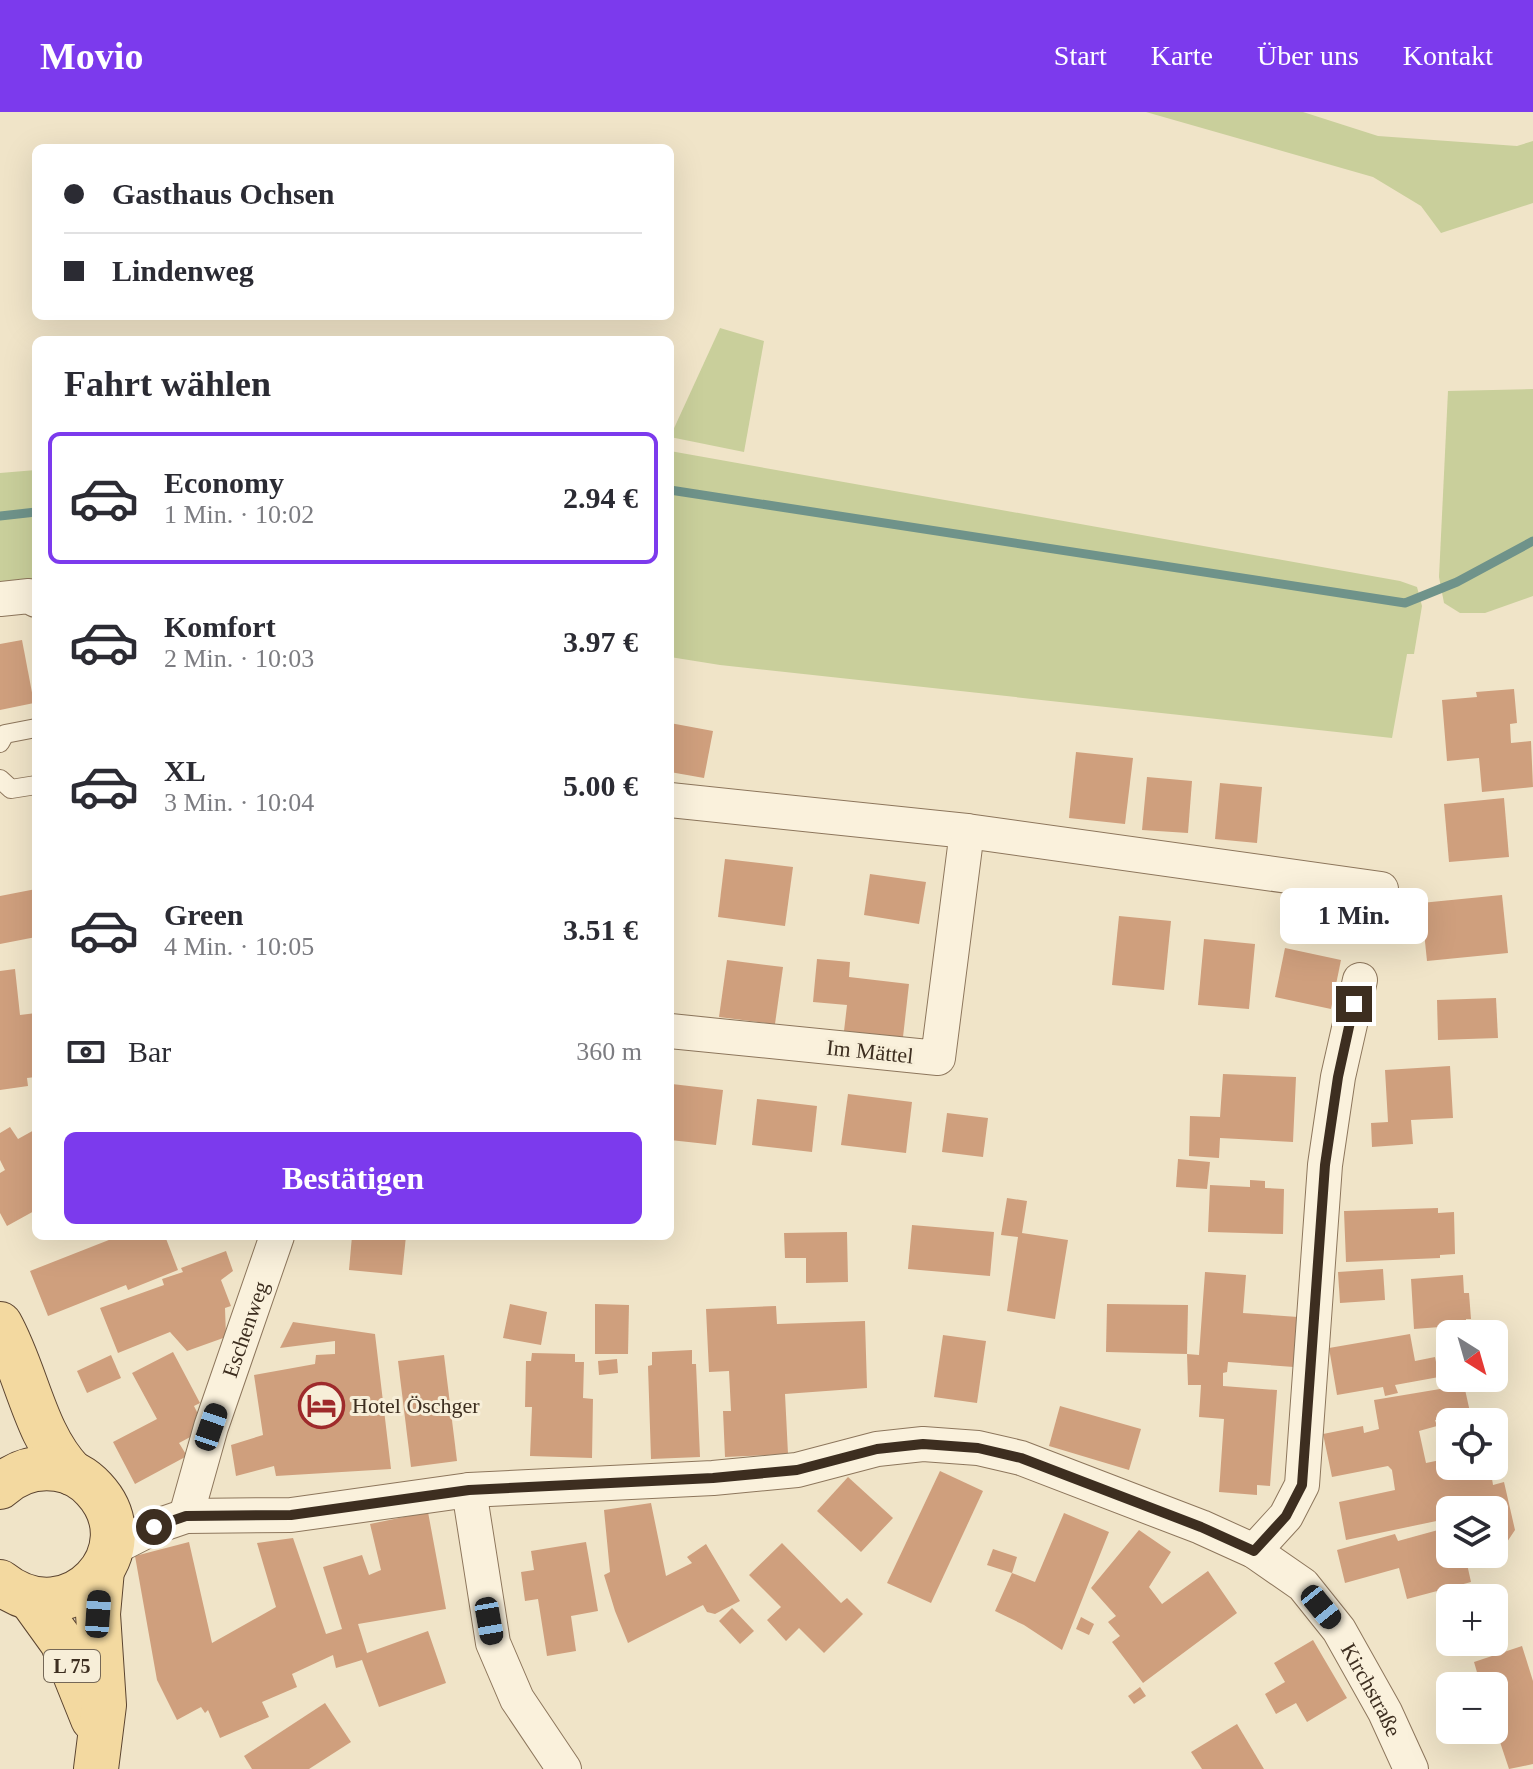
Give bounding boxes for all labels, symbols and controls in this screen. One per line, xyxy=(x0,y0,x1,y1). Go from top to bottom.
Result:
text: Movio xyxy=(40,35,143,77)
text: Start xyxy=(1054,40,1107,71)
text: Karte xyxy=(1151,40,1213,71)
text: Über uns xyxy=(1257,40,1359,71)
text: Kontakt xyxy=(1403,40,1493,71)
text: Gasthaus Ochsen xyxy=(112,177,335,210)
text: Lindenweg xyxy=(112,254,254,287)
text: Fahrt wählen xyxy=(64,364,271,404)
icon: car xyxy=(68,462,140,534)
text: Economy xyxy=(164,466,284,499)
text: 2.94 € xyxy=(563,481,638,514)
text: 1 Min. · 10:02 xyxy=(164,500,314,529)
icon: car xyxy=(68,606,140,678)
text: Komfort xyxy=(164,610,276,643)
text: 3.97 € xyxy=(563,625,638,658)
text: 2 Min. · 10:03 xyxy=(164,644,314,673)
icon: car xyxy=(68,750,140,822)
text: XL xyxy=(164,754,206,787)
text: 5.00 € xyxy=(563,769,638,802)
text: 3 Min. · 10:04 xyxy=(164,788,314,817)
callout: 1 Min. xyxy=(1280,888,1428,944)
icon: car xyxy=(68,894,140,966)
text: Green xyxy=(164,898,243,931)
text: 1 Min. xyxy=(1318,901,1390,930)
text: 3.51 € xyxy=(563,913,638,946)
text: 4 Min. · 10:05 xyxy=(164,932,314,961)
route end xyxy=(1336,986,1372,1022)
icon: cash xyxy=(64,1030,108,1074)
street label: Im Mättel xyxy=(825,1034,915,1068)
text: Bar xyxy=(128,1035,171,1068)
text: 360 m xyxy=(576,1037,642,1066)
button: Bestätigen xyxy=(64,1132,642,1224)
street label: Eschenweg xyxy=(217,1278,273,1381)
north arrow xyxy=(1436,1320,1508,1392)
map controls xyxy=(1436,1320,1508,1744)
hotel icon: Hotel Öschger xyxy=(297,1381,345,1429)
place label: Hotel Öschger xyxy=(352,1393,480,1418)
car xyxy=(192,1400,230,1454)
button: locate xyxy=(1436,1408,1508,1480)
button: layers xyxy=(1436,1496,1508,1568)
route start xyxy=(136,1509,172,1545)
car xyxy=(1297,1581,1345,1633)
button: + xyxy=(1436,1584,1508,1656)
car xyxy=(84,1589,112,1639)
car xyxy=(473,1595,505,1647)
street label: Kirchstraße xyxy=(1336,1639,1406,1740)
road number: L 75 xyxy=(44,1650,100,1682)
button: − xyxy=(1436,1672,1508,1744)

